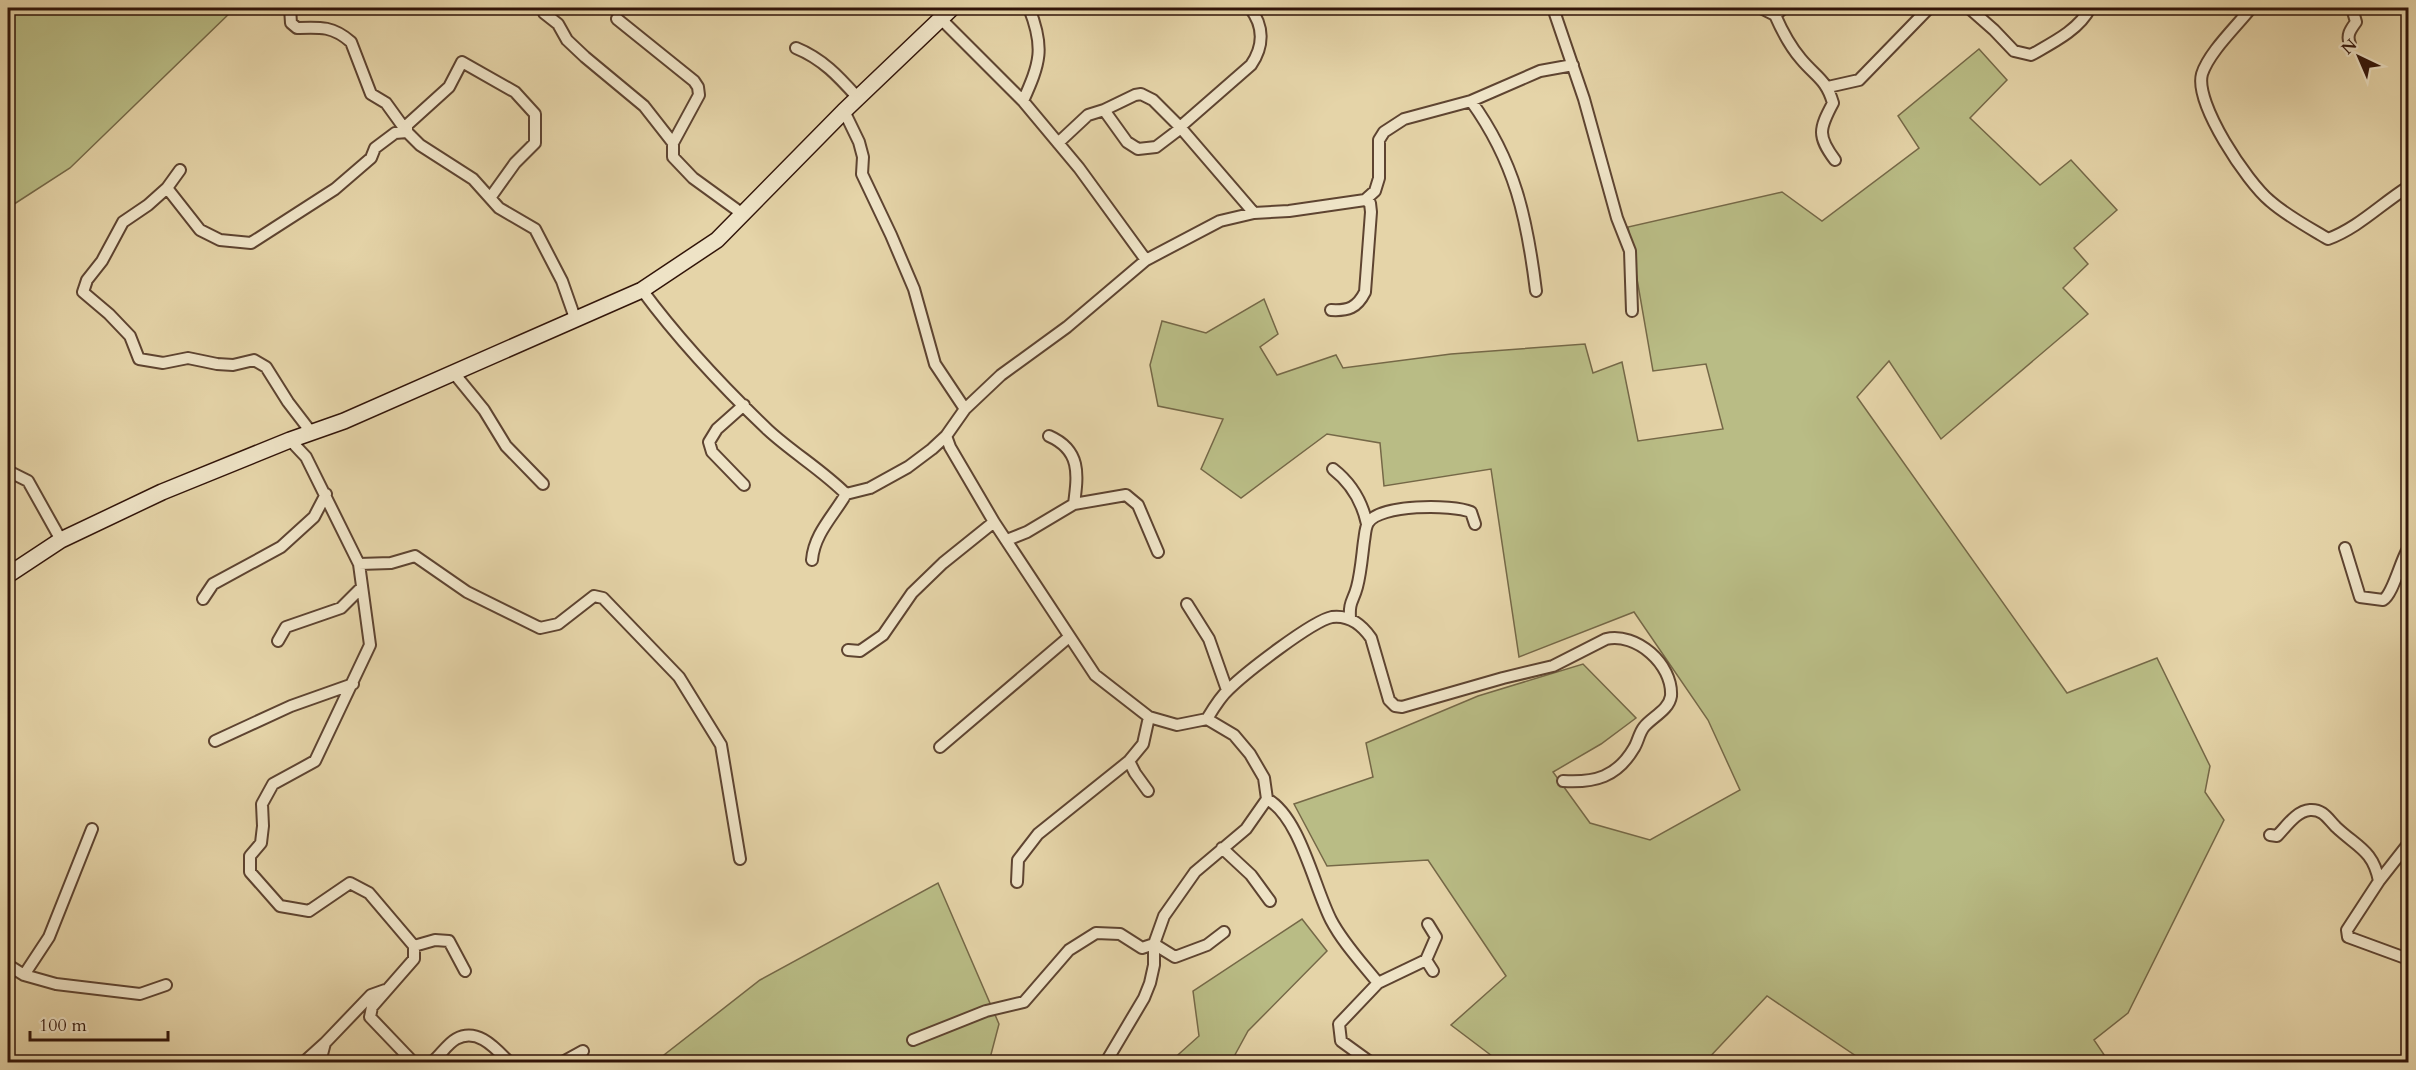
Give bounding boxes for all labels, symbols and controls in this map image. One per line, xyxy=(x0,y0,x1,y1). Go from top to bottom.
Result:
north arrow xyxy=(2329,27,2389,87)
text: N xyxy=(2337,34,2362,60)
scale bar xyxy=(30,1004,168,1042)
text: 100 m xyxy=(39,1013,87,1038)

